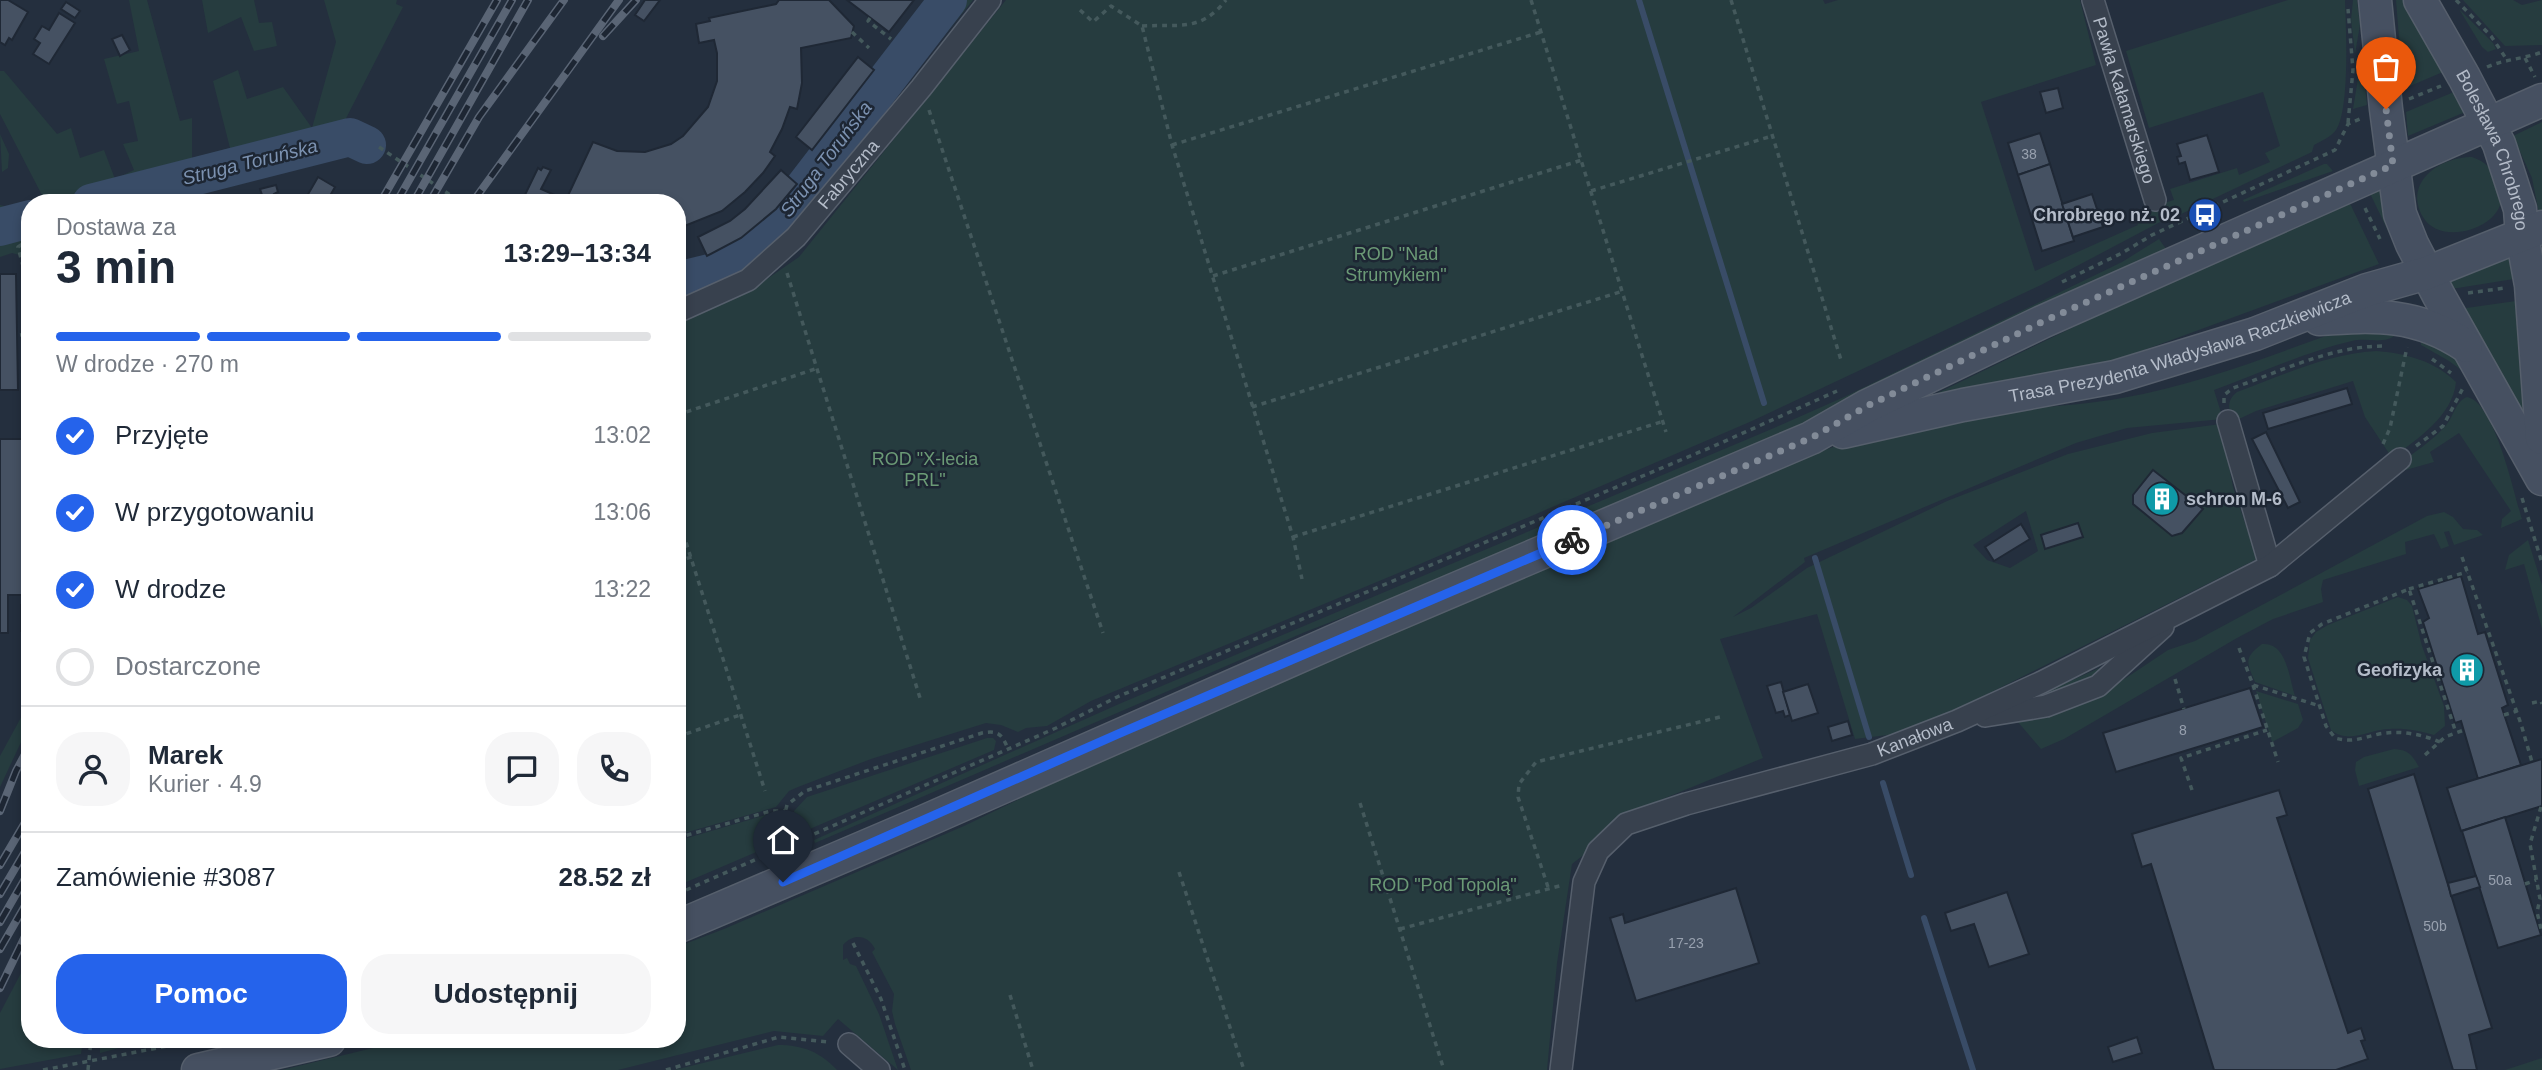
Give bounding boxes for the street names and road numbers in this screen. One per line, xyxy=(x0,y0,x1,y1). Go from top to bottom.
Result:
street label: Pawła Kałamarskiego xyxy=(2089,15,2159,186)
street label: Bolesława Chrobrego xyxy=(2452,66,2532,231)
street label: Fabryczna xyxy=(814,135,884,213)
street label: Trasa Prezydenta Władysława Raczkiewicza xyxy=(2007,287,2355,406)
street label: Kanałowa xyxy=(1874,713,1956,761)

